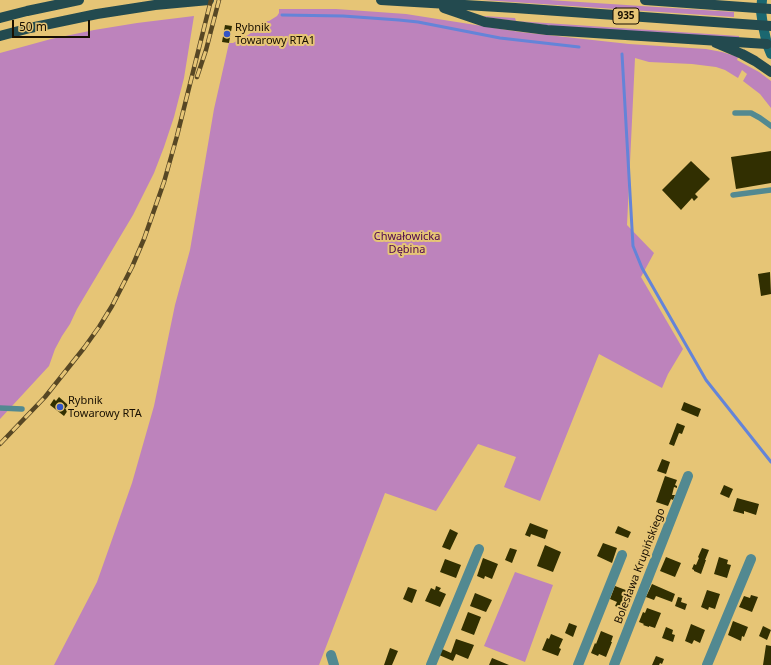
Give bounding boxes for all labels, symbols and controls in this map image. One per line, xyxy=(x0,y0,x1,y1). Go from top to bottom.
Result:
road number: 935 xyxy=(613,8,639,24)
scale bar xyxy=(14,12,92,38)
text: 50 m xyxy=(19,18,47,35)
place label: Rybnik Towarowy RTA1 xyxy=(235,21,315,47)
marker: Rybnik Towarowy RTA1 xyxy=(222,29,232,39)
park label: Chwałowicka Dębina xyxy=(374,230,440,256)
place label: Rybnik Towarowy RTA xyxy=(68,394,142,420)
marker: Rybnik Towarowy RTA xyxy=(55,402,65,412)
street label: Bolesława Krupińskiego xyxy=(612,506,668,626)

